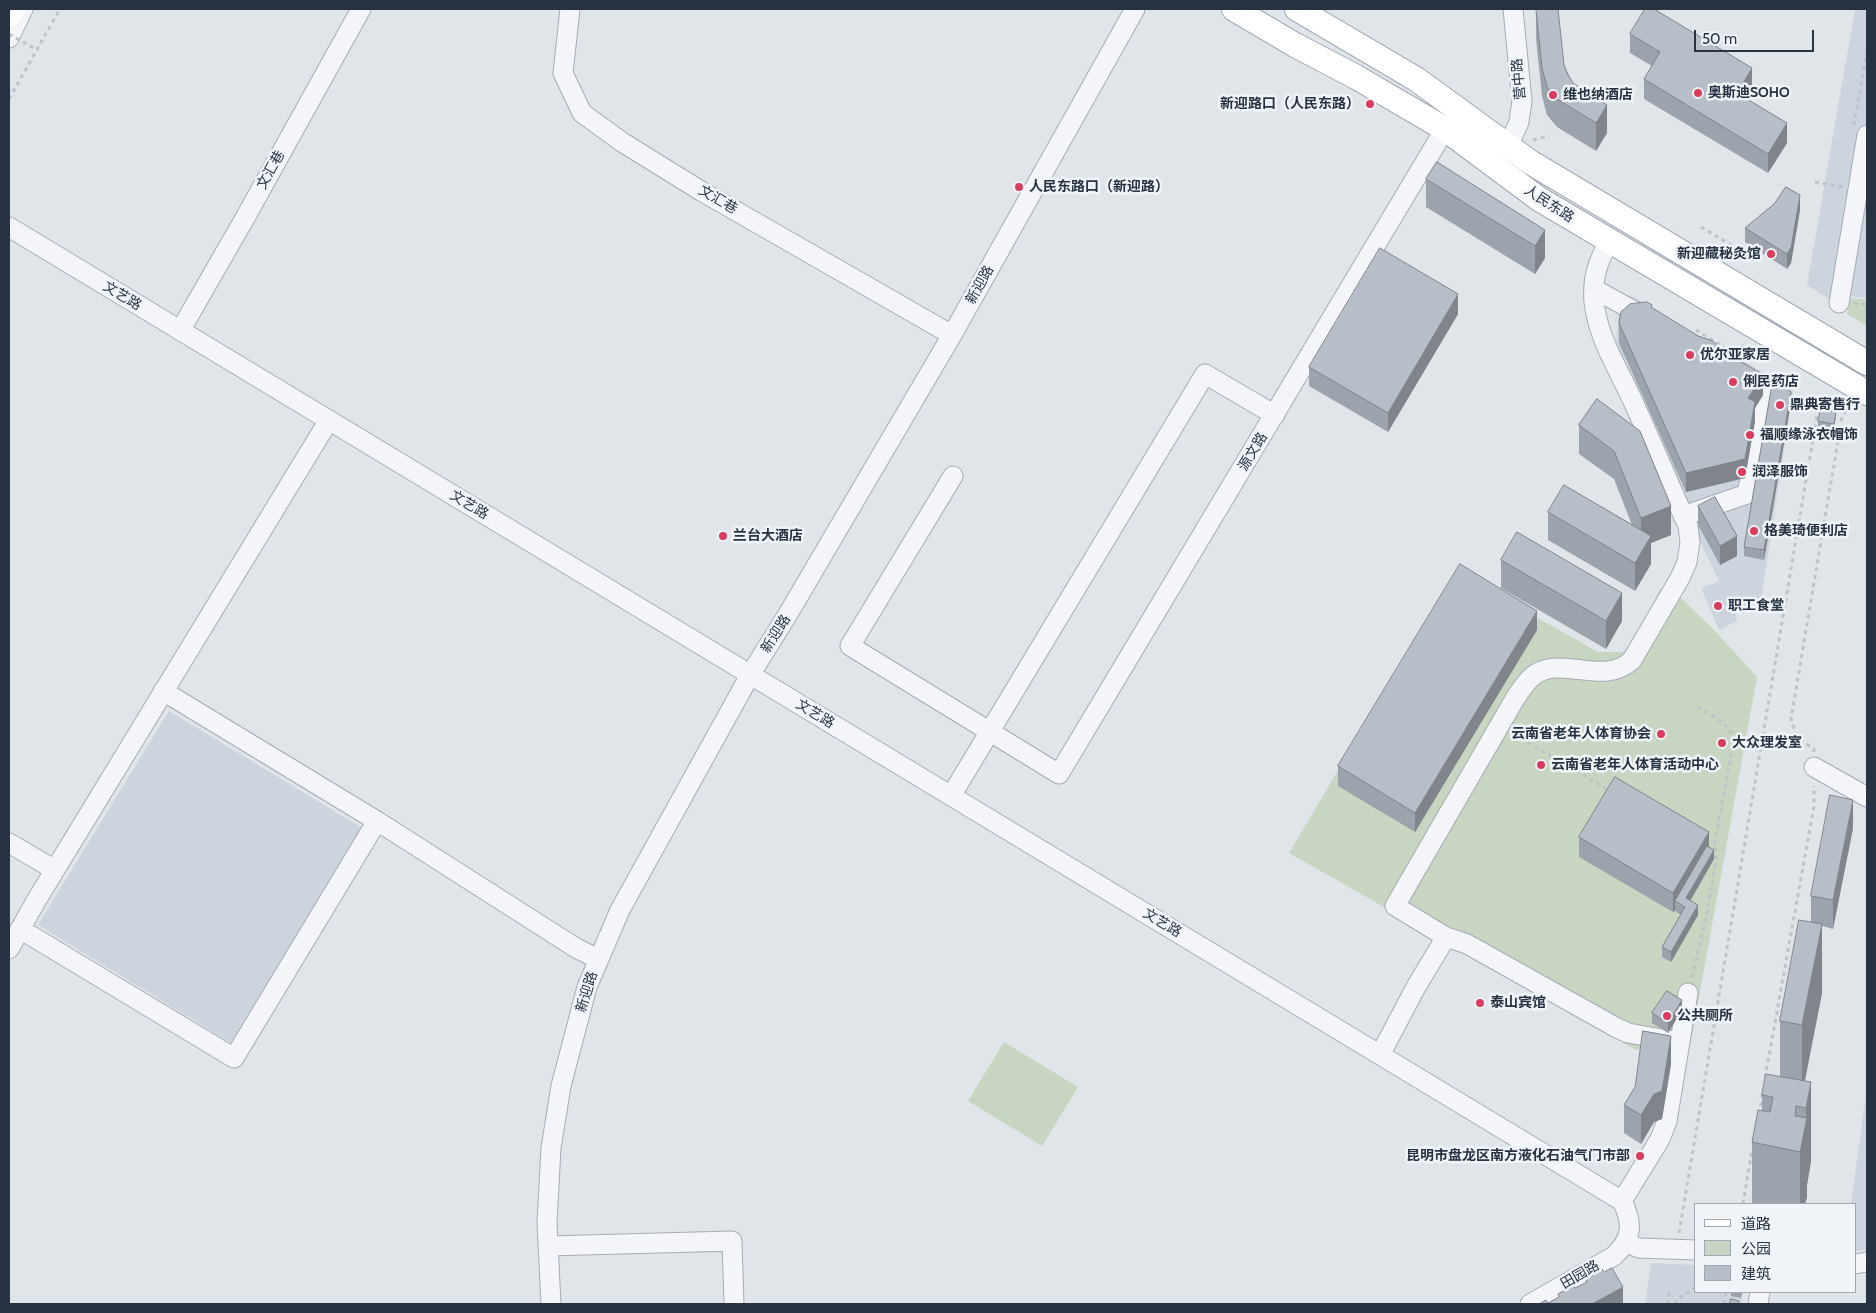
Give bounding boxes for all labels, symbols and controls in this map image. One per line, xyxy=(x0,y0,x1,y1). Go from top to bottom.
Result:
scale bar xyxy=(1696,20,1816,52)
text: 50 m xyxy=(1702,30,1737,48)
street label: 营中路 xyxy=(1509,57,1529,101)
place label: 奥斯迪SOHO xyxy=(1708,85,1790,101)
place label: 维也纳酒店 xyxy=(1563,87,1633,103)
marker: 奥斯迪SOHO xyxy=(1692,87,1704,99)
marker: 维也纳酒店 xyxy=(1547,89,1559,101)
place label: 新迎路口（人民东路） xyxy=(1220,96,1360,112)
marker: 新迎路口（人民东路） xyxy=(1364,98,1376,110)
street label: 文汇巷 xyxy=(253,148,289,192)
place label: 人民东路口（新迎路） xyxy=(1029,179,1169,195)
marker: 人民东路口（新迎路） xyxy=(1013,181,1025,193)
street label: 文汇巷 xyxy=(696,182,740,218)
street label: 人民东路 xyxy=(1521,182,1577,226)
place label: 新迎藏秘灸馆 xyxy=(1677,246,1761,262)
marker: 新迎藏秘灸馆 xyxy=(1765,248,1777,260)
street label: 新迎路 xyxy=(962,263,998,307)
street label: 文艺路 xyxy=(100,278,144,314)
place label: 优尔亚家居 xyxy=(1700,347,1770,363)
marker: 优尔亚家居 xyxy=(1684,349,1696,361)
place label: 俐民药店 xyxy=(1743,374,1799,390)
marker: 俐民药店 xyxy=(1727,376,1739,388)
place label: 鼎典寄售行 xyxy=(1790,397,1860,413)
marker: 鼎典寄售行 xyxy=(1774,399,1786,411)
place label: 福顺缘泳衣帽饰 xyxy=(1760,427,1858,443)
marker: 福顺缘泳衣帽饰 xyxy=(1744,429,1756,441)
street label: 源文路 xyxy=(1235,430,1271,474)
place label: 润泽服饰 xyxy=(1752,464,1808,480)
marker: 润泽服饰 xyxy=(1736,466,1748,478)
street label: 文艺路 xyxy=(447,487,491,523)
place label: 格美琦便利店 xyxy=(1764,523,1848,539)
marker: 格美琦便利店 xyxy=(1748,525,1760,537)
place label: 兰台大酒店 xyxy=(733,528,803,544)
marker: 兰台大酒店 xyxy=(717,530,729,542)
place label: 职工食堂 xyxy=(1728,598,1784,614)
marker: 职工食堂 xyxy=(1712,600,1724,612)
street label: 新迎路 xyxy=(758,612,794,656)
street label: 文艺路 xyxy=(793,696,837,732)
place label: 云南省老年人体育协会 xyxy=(1511,726,1651,742)
marker: 云南省老年人体育协会 xyxy=(1655,728,1667,740)
place label: 大众理发室 xyxy=(1732,735,1802,751)
marker: 大众理发室 xyxy=(1716,737,1728,749)
place label: 云南省老年人体育活动中心 xyxy=(1551,757,1719,773)
marker: 云南省老年人体育活动中心 xyxy=(1535,759,1547,771)
street label: 文艺路 xyxy=(1140,905,1184,941)
street label: 新迎路 xyxy=(573,969,601,1015)
place label: 泰山宾馆 xyxy=(1490,995,1546,1011)
marker: 泰山宾馆 xyxy=(1474,997,1486,1009)
place label: 公共厕所 xyxy=(1677,1008,1733,1024)
marker: 公共厕所 xyxy=(1661,1010,1673,1022)
place label: 昆明市盘龙区南方液化石油气门市部 xyxy=(1406,1148,1630,1164)
marker: 昆明市盘龙区南方液化石油气门市部 xyxy=(1634,1150,1646,1162)
legend xyxy=(1694,1203,1856,1293)
text: 道路 xyxy=(1741,1215,1771,1233)
text: 公园 xyxy=(1741,1240,1771,1258)
street label: 田园路 xyxy=(1558,1257,1602,1293)
text: 建筑 xyxy=(1741,1265,1771,1283)

